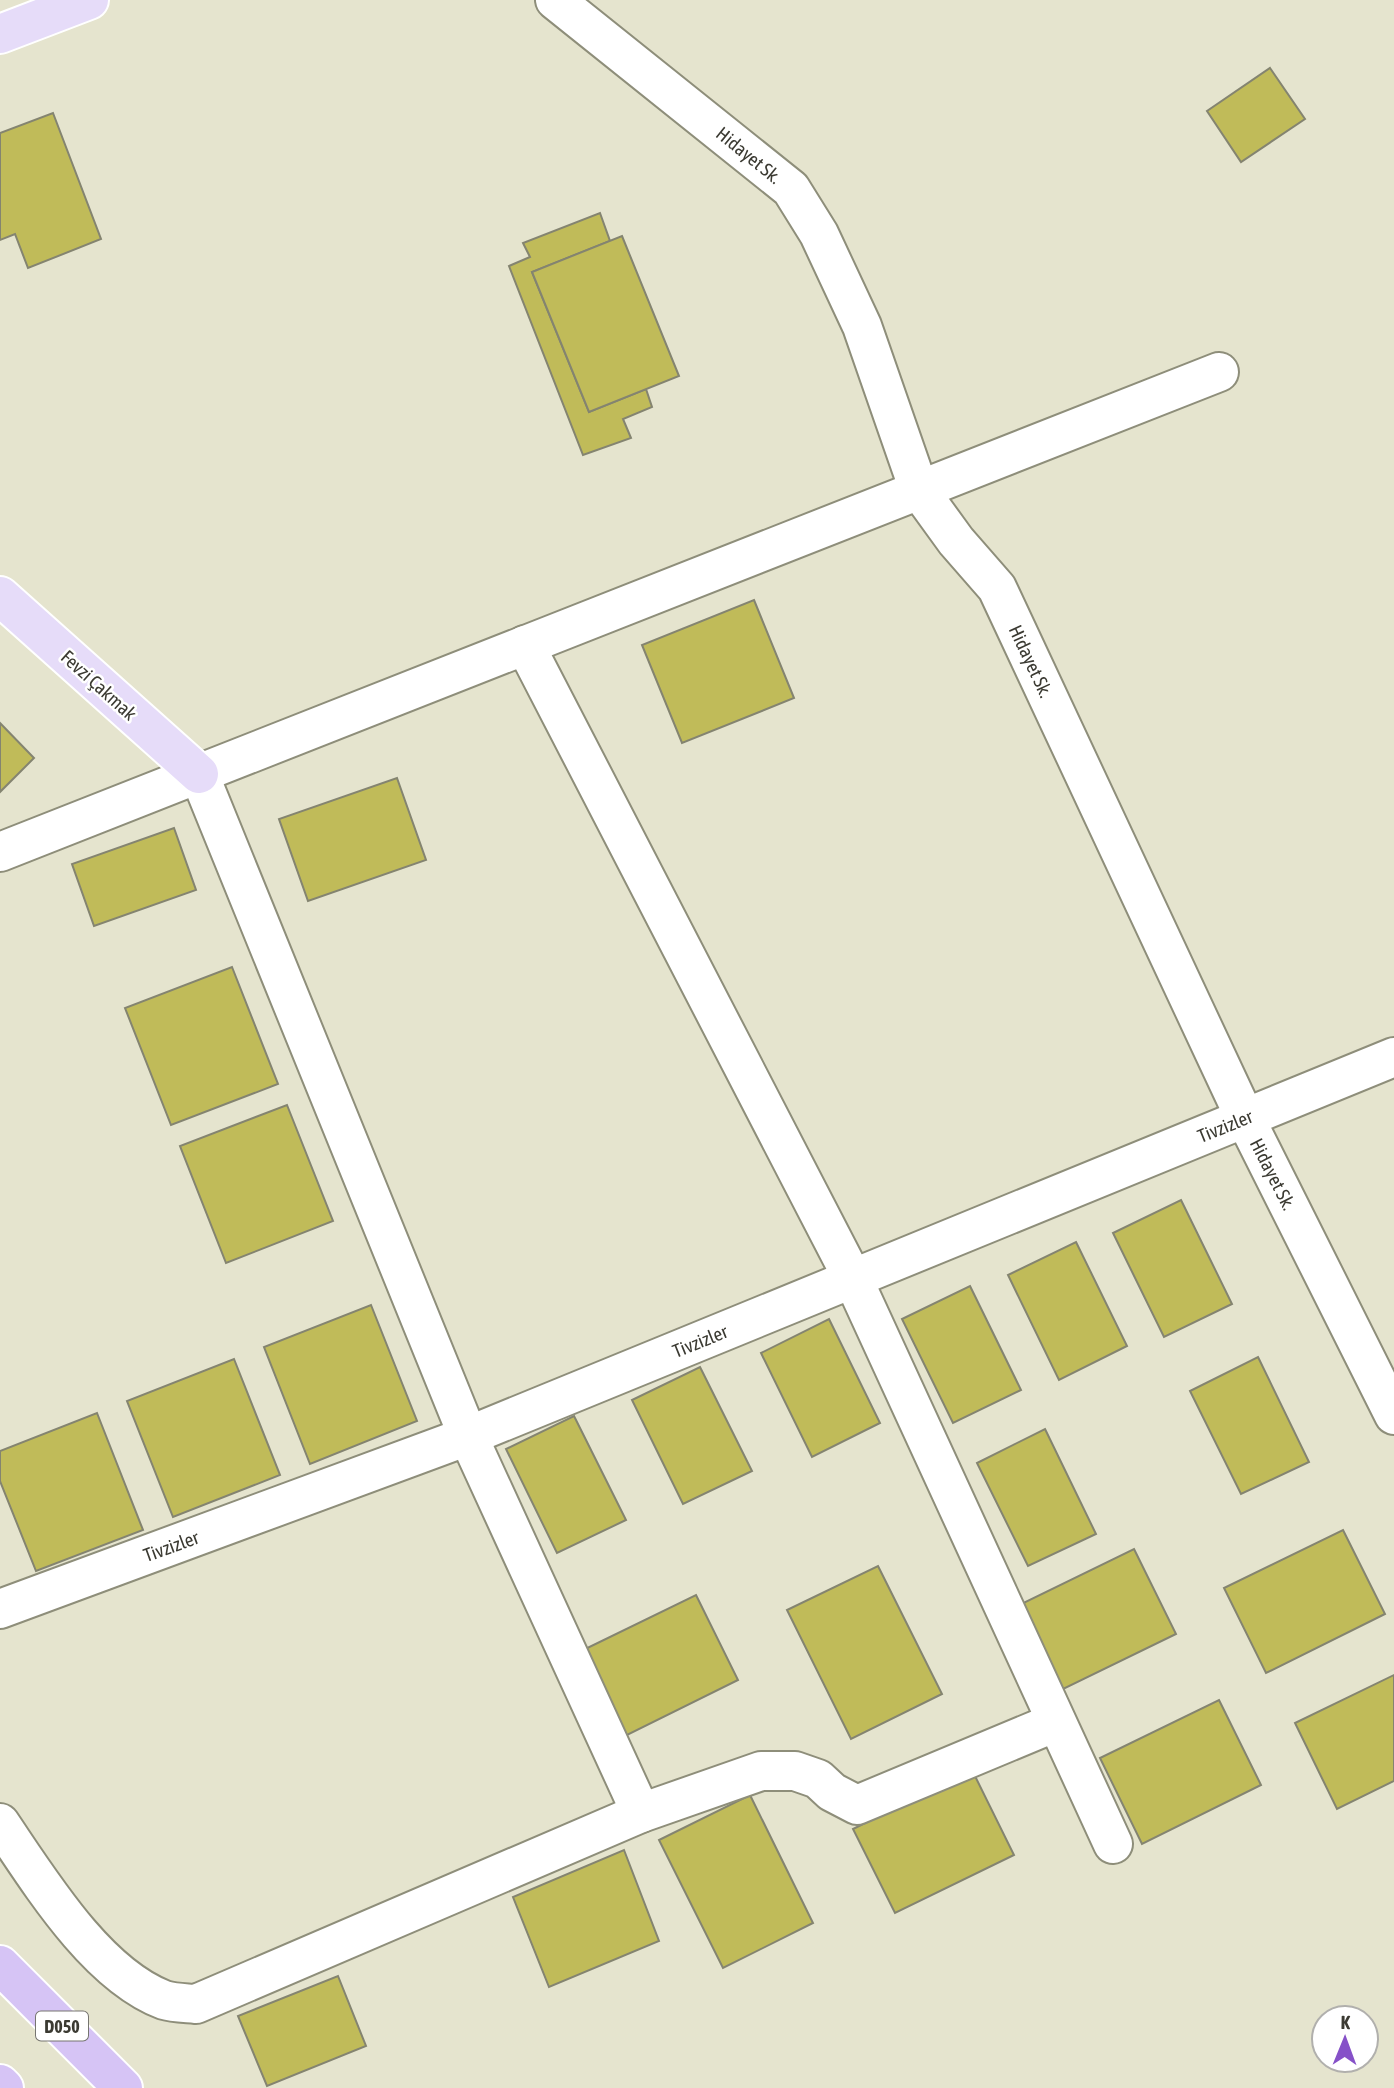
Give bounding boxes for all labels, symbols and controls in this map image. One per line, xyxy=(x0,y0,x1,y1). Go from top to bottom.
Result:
street label: Hidayet Sk. xyxy=(712,122,786,188)
street label: Hidayet Sk. xyxy=(1005,621,1057,701)
street label: Fevzi Çakmak xyxy=(57,645,142,725)
street label: Tivzizler xyxy=(1194,1105,1256,1147)
street label: Hidayet Sk. xyxy=(1246,1135,1300,1213)
street label: Tivzizler xyxy=(669,1320,731,1362)
street label: Tivzizler xyxy=(140,1526,202,1566)
north arrow xyxy=(1310,2004,1380,2074)
text: K xyxy=(1340,2011,1351,2033)
road number: D050 xyxy=(36,2012,88,2040)

